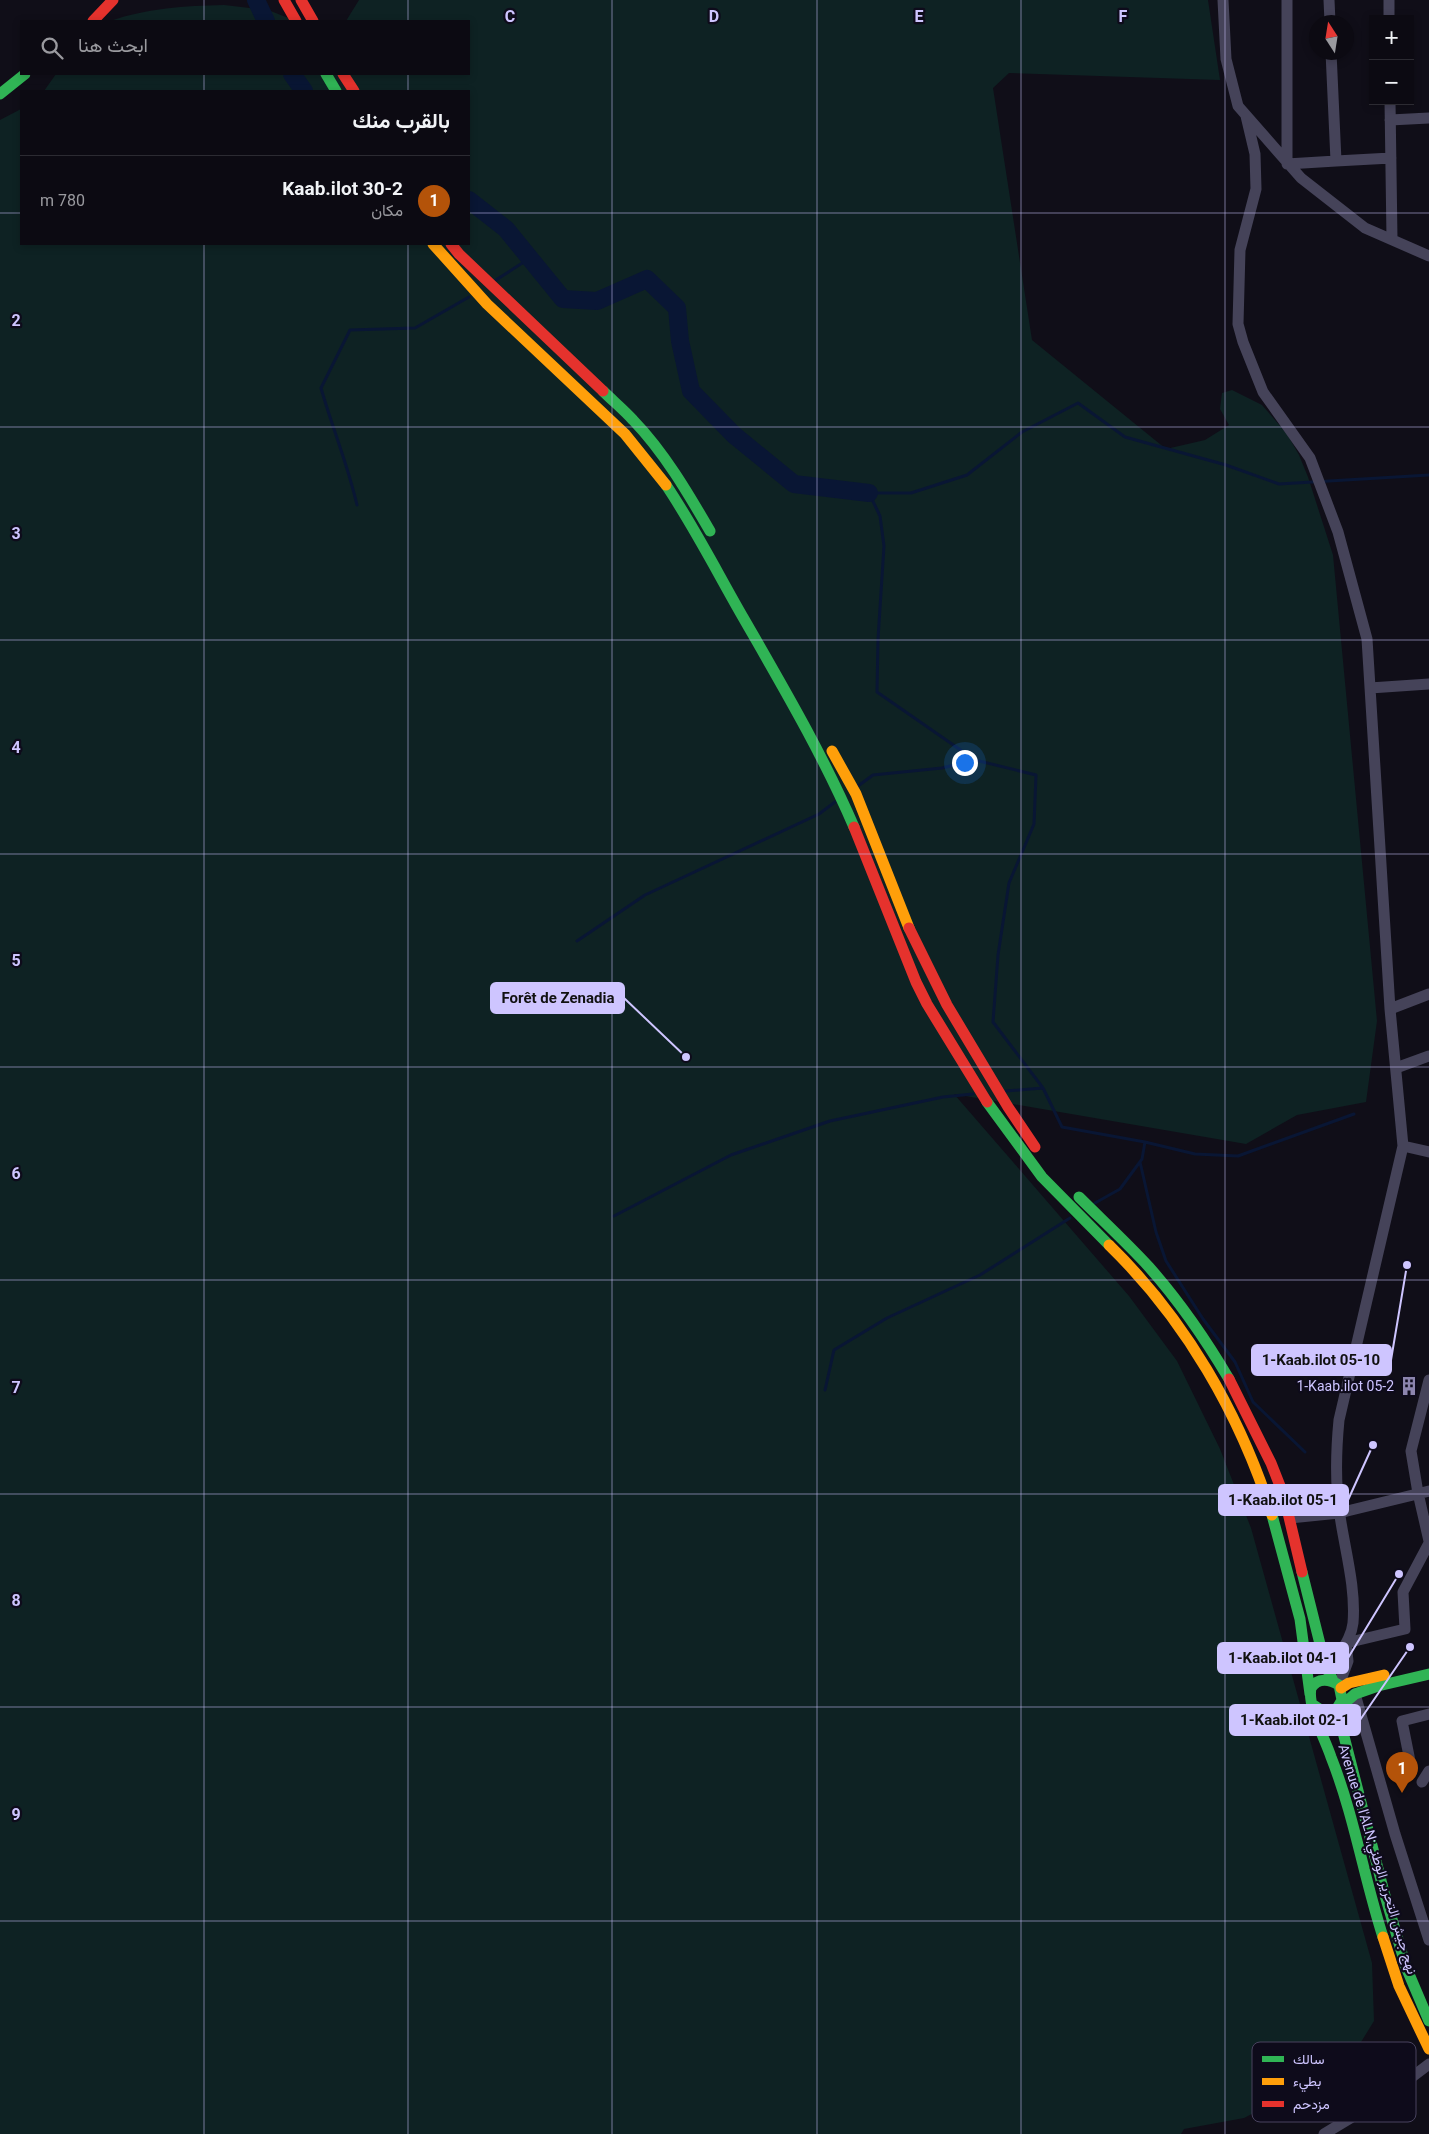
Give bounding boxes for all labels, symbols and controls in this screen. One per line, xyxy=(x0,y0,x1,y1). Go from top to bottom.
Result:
text: C xyxy=(505,7,515,26)
text: D xyxy=(709,7,719,26)
text: E xyxy=(915,7,924,26)
text: F xyxy=(1119,7,1128,26)
north arrow xyxy=(1309,15,1354,60)
map controls xyxy=(1369,15,1414,105)
button: + xyxy=(1369,15,1414,60)
search box xyxy=(20,20,470,75)
icon: search xyxy=(38,34,66,62)
text: ابحث هنا xyxy=(78,34,148,57)
button: − xyxy=(1369,60,1414,105)
text: بالقرب منك xyxy=(353,109,450,133)
text: Kaab.ilot 30-2 xyxy=(282,177,403,200)
text: 780 m xyxy=(40,191,85,210)
text: 1 xyxy=(429,191,439,210)
text: مكان xyxy=(371,201,403,220)
text: 2 xyxy=(11,311,21,330)
text: 3 xyxy=(11,524,21,543)
text: 4 xyxy=(11,738,21,757)
your location xyxy=(952,750,978,776)
text: 5 xyxy=(11,951,21,970)
callout: Forêt de Zenadia xyxy=(491,983,624,1013)
text: Forêt de Zenadia xyxy=(501,989,615,1007)
text: 6 xyxy=(11,1164,21,1183)
callout: 1-Kaab.ilot 05-10 xyxy=(1252,1345,1391,1375)
text: 1-Kaab.ilot 05-10 xyxy=(1262,1351,1380,1369)
building icon: 1-Kaab.ilot 05-2 xyxy=(1398,1375,1420,1397)
text: 7 xyxy=(11,1378,21,1397)
place label: 1-Kaab.ilot 05-2 xyxy=(1296,1378,1394,1394)
callout: 1-Kaab.ilot 05-1 xyxy=(1219,1485,1348,1515)
text: 1-Kaab.ilot 05-1 xyxy=(1228,1491,1338,1509)
text: 8 xyxy=(11,1591,21,1610)
callout: 1-Kaab.ilot 04-1 xyxy=(1218,1643,1348,1673)
text: 1-Kaab.ilot 04-1 xyxy=(1228,1649,1338,1667)
callout: 1-Kaab.ilot 02-1 xyxy=(1230,1705,1360,1735)
text: 1-Kaab.ilot 02-1 xyxy=(1240,1711,1350,1729)
street label: Avenue de l'ALN;نهج جيش التحرير الوطني xyxy=(1332,1742,1421,1977)
pin: 1 xyxy=(1386,1752,1418,1793)
text: 9 xyxy=(11,1805,21,1824)
legend xyxy=(1252,2042,1416,2122)
text: سالك xyxy=(1293,2051,1324,2067)
text: بطيء xyxy=(1293,2073,1321,2093)
text: مزدحم xyxy=(1293,2096,1330,2113)

